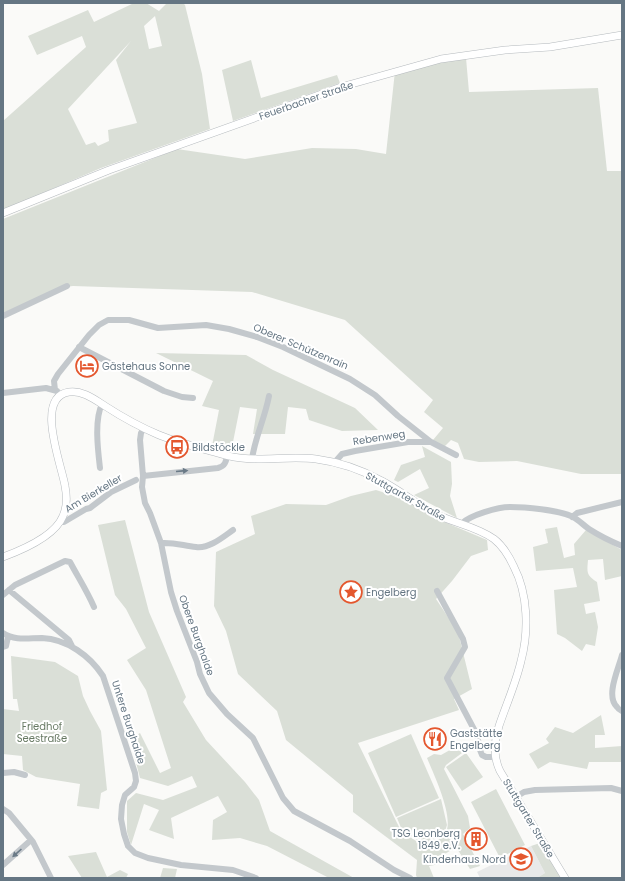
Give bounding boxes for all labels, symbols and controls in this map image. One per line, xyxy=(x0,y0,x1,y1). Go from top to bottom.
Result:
street label: Feuerbacher Straße xyxy=(257,77,355,124)
street label: Oberer Schützenrain xyxy=(251,320,351,373)
hotel icon: Gästehaus Sonne xyxy=(74,353,100,379)
place label: Gästehaus Sonne xyxy=(102,359,190,374)
street label: Rebenweg xyxy=(352,426,406,449)
bus stop icon: Bildstöckle xyxy=(164,434,190,460)
place label: Bildstöckle xyxy=(192,440,245,455)
one-way arrow xyxy=(176,468,188,475)
street label: Stuttgarter Straße xyxy=(363,468,449,525)
street label: Am Bierkeller xyxy=(62,470,125,516)
place icon: Engelberg xyxy=(338,579,364,605)
place label: Engelberg xyxy=(366,585,416,600)
street label: Obere Burghalde xyxy=(175,593,218,678)
street label: Untere Burghalde xyxy=(108,678,149,766)
park label: Friedhof Seestraße xyxy=(17,719,67,746)
restaurant icon: Gaststätte Engelberg xyxy=(422,726,448,752)
place label: Gaststätte Engelberg xyxy=(450,726,503,753)
street label: Stuttgarter Straße xyxy=(499,776,558,861)
place label: TSG Leonberg 1849 e.V. xyxy=(392,826,460,853)
building icon: TSG Leonberg 1849 e.V. xyxy=(463,826,489,852)
school or university icon: Kinderhaus Nord xyxy=(508,846,534,872)
one-way arrow xyxy=(12,848,22,857)
place label: Kinderhaus Nord xyxy=(423,852,506,867)

